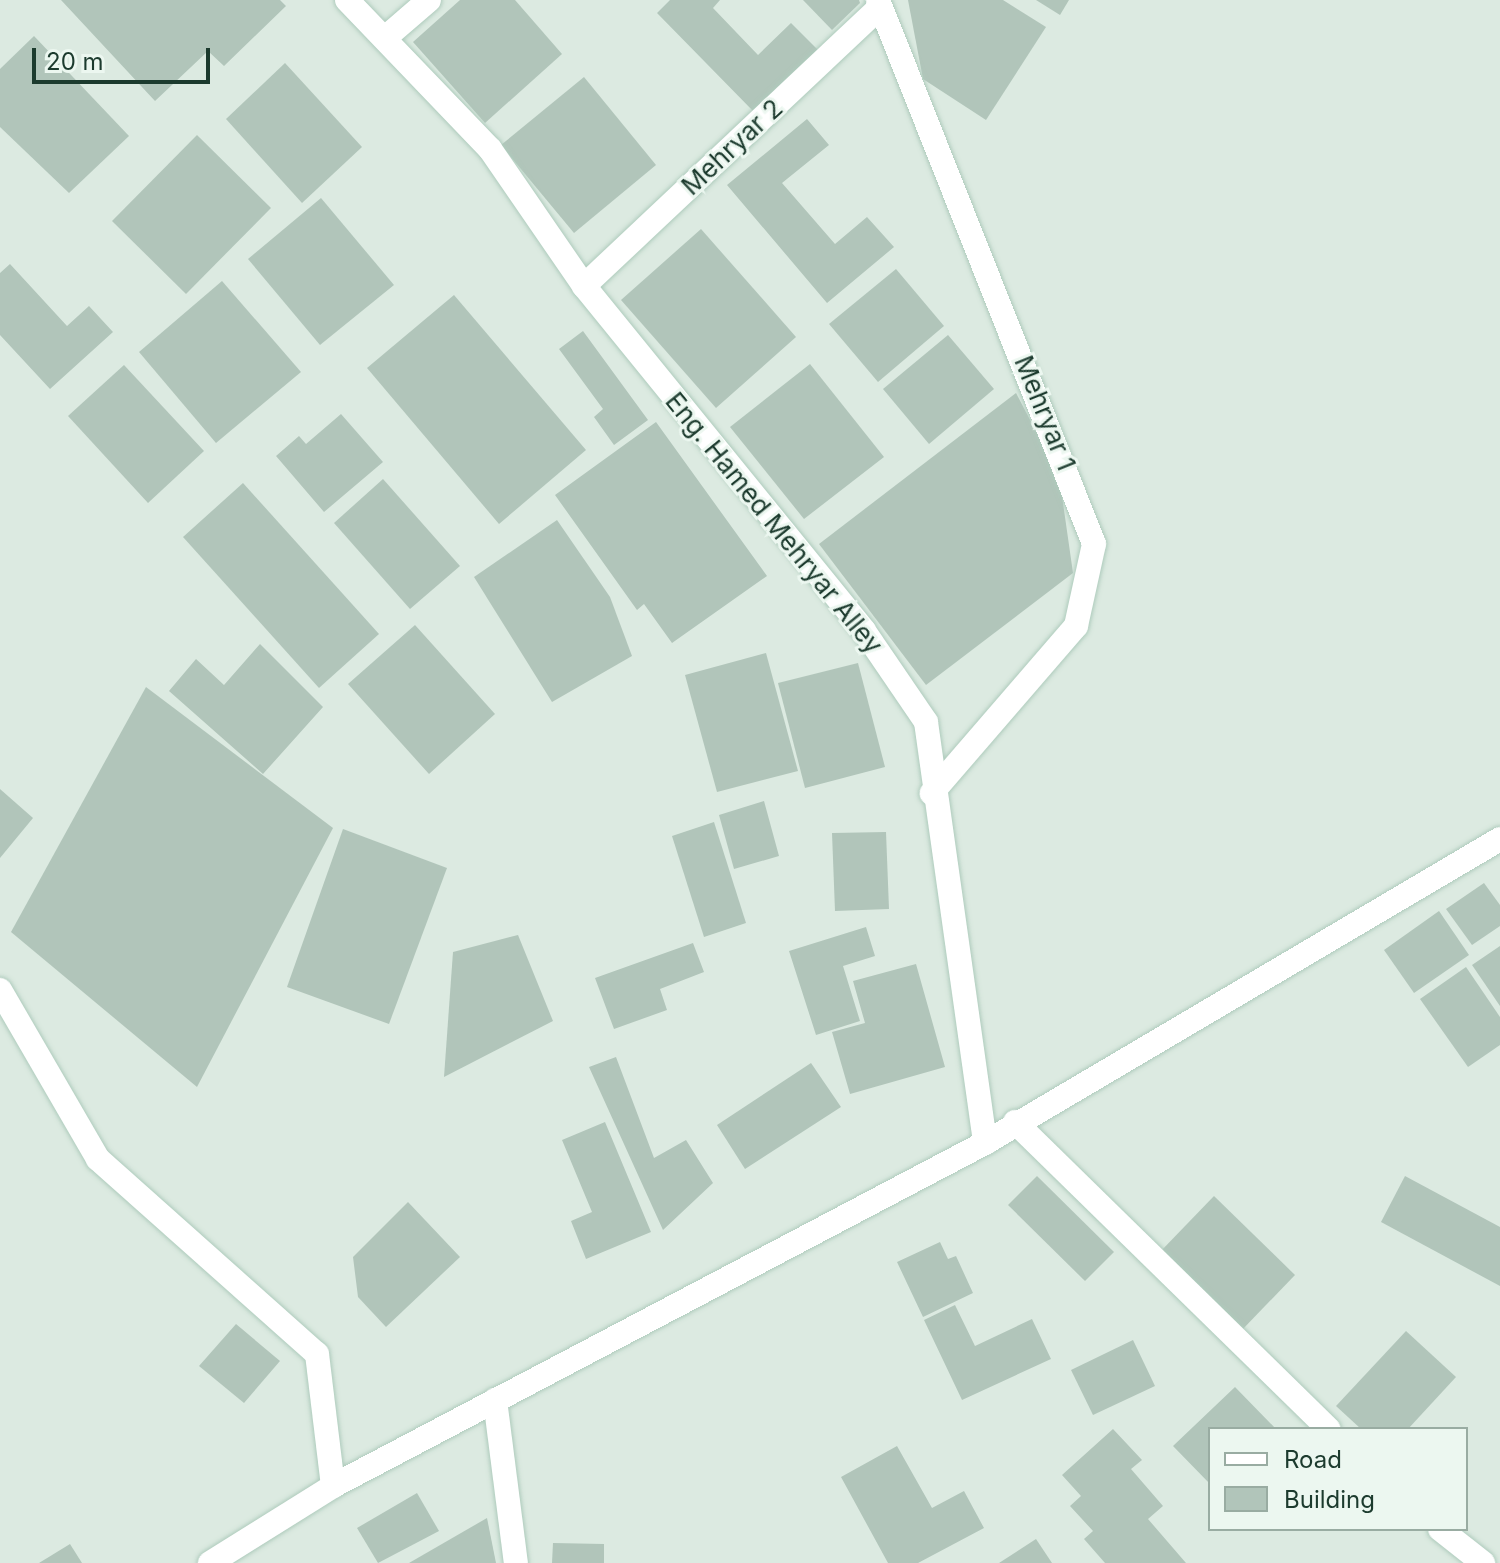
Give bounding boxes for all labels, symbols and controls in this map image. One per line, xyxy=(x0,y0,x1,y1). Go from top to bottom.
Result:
scale bar xyxy=(36,32,214,82)
text: 20 m xyxy=(46,47,104,76)
street label: Mehryar 2 xyxy=(675,93,789,201)
street label: Mehryar 1 xyxy=(1008,351,1082,475)
street label: Eng. Hamed Mehryar Alley xyxy=(659,386,889,660)
legend xyxy=(1208,1427,1468,1531)
text: Road xyxy=(1284,1445,1342,1474)
text: Building xyxy=(1284,1485,1375,1514)

